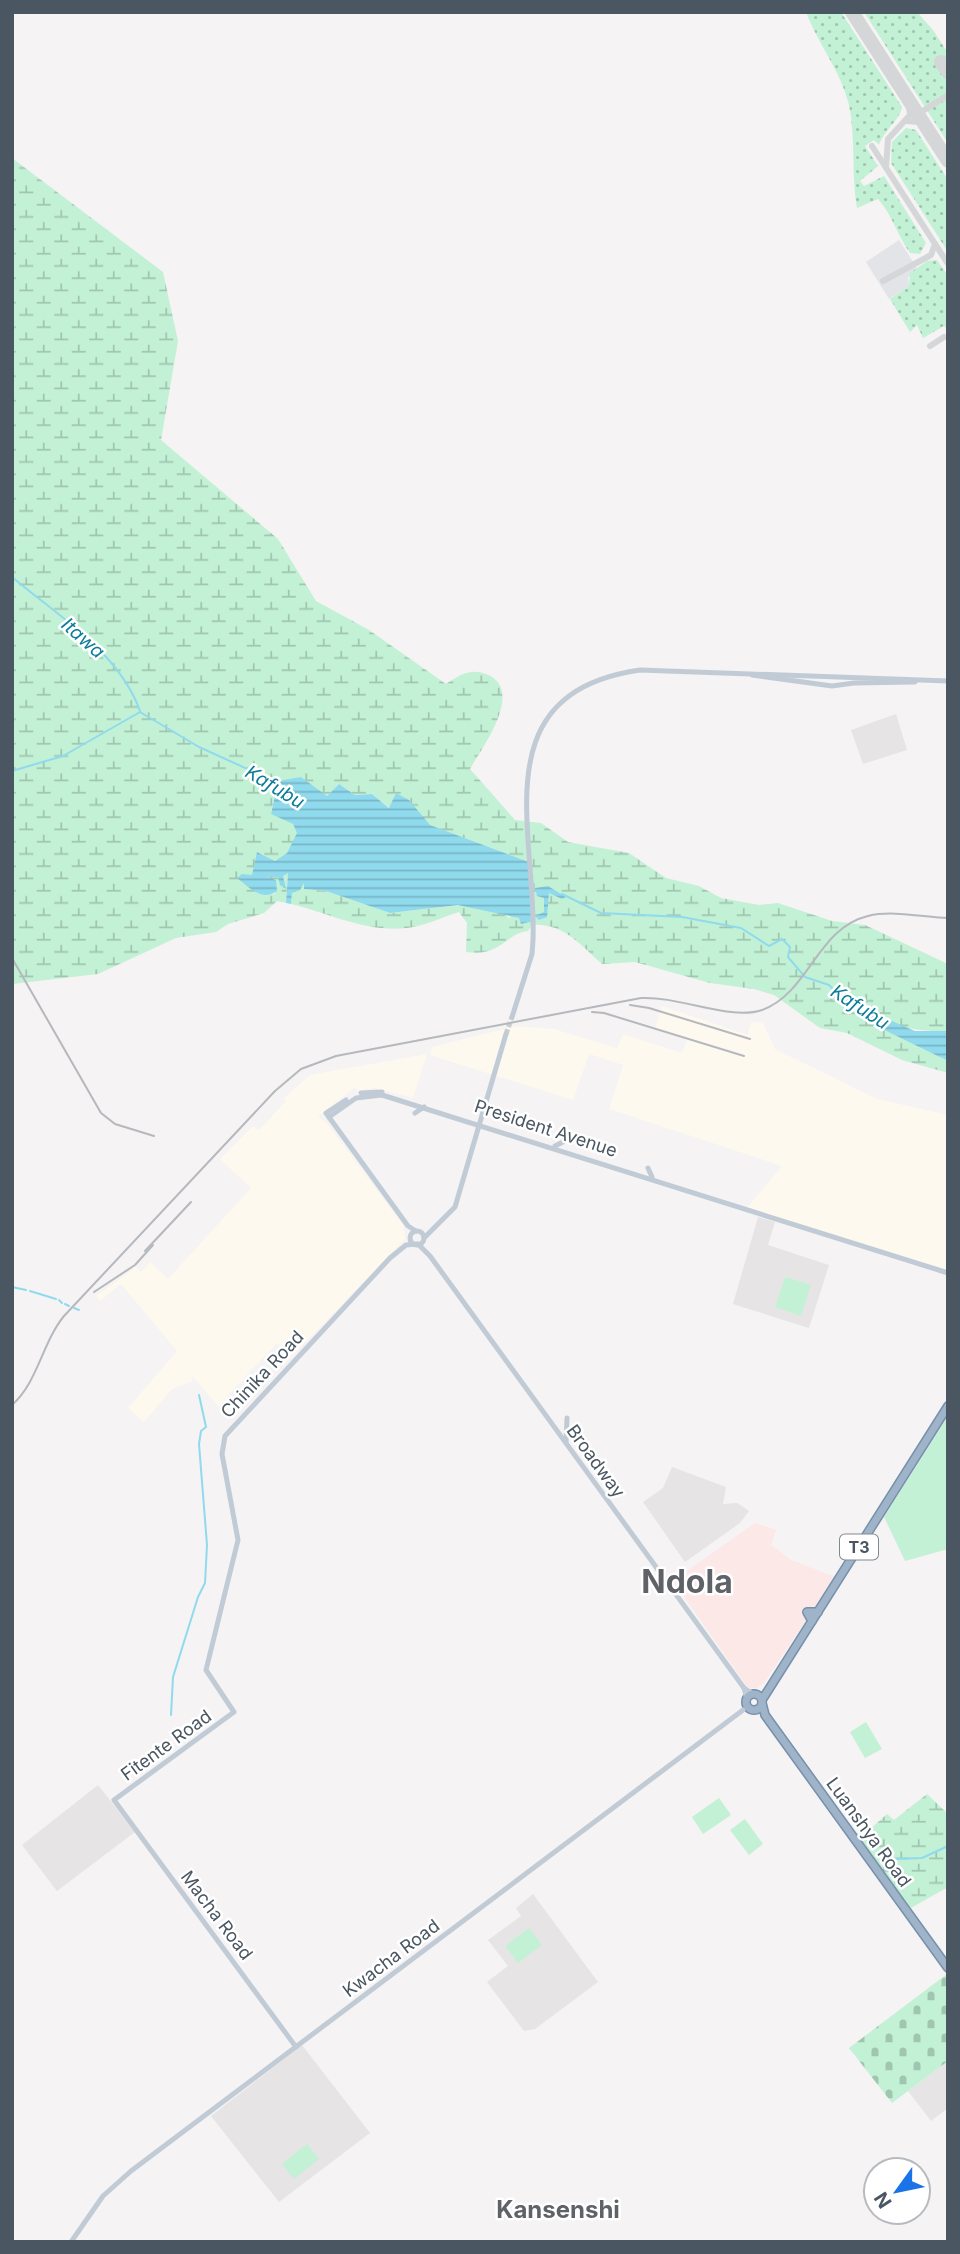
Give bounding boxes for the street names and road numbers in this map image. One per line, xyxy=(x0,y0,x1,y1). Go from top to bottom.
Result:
street label: President Avenue xyxy=(472,1095,620,1161)
street label: Chinika Road xyxy=(216,1326,308,1422)
street label: Broadway xyxy=(563,1420,629,1502)
road number: T3 xyxy=(840,1534,878,1560)
street label: Fitente Road xyxy=(117,1705,215,1785)
street label: Luanshya Road xyxy=(822,1773,916,1891)
street label: Macha Road xyxy=(177,1866,257,1964)
street label: Kwacha Road xyxy=(339,1915,443,2001)

